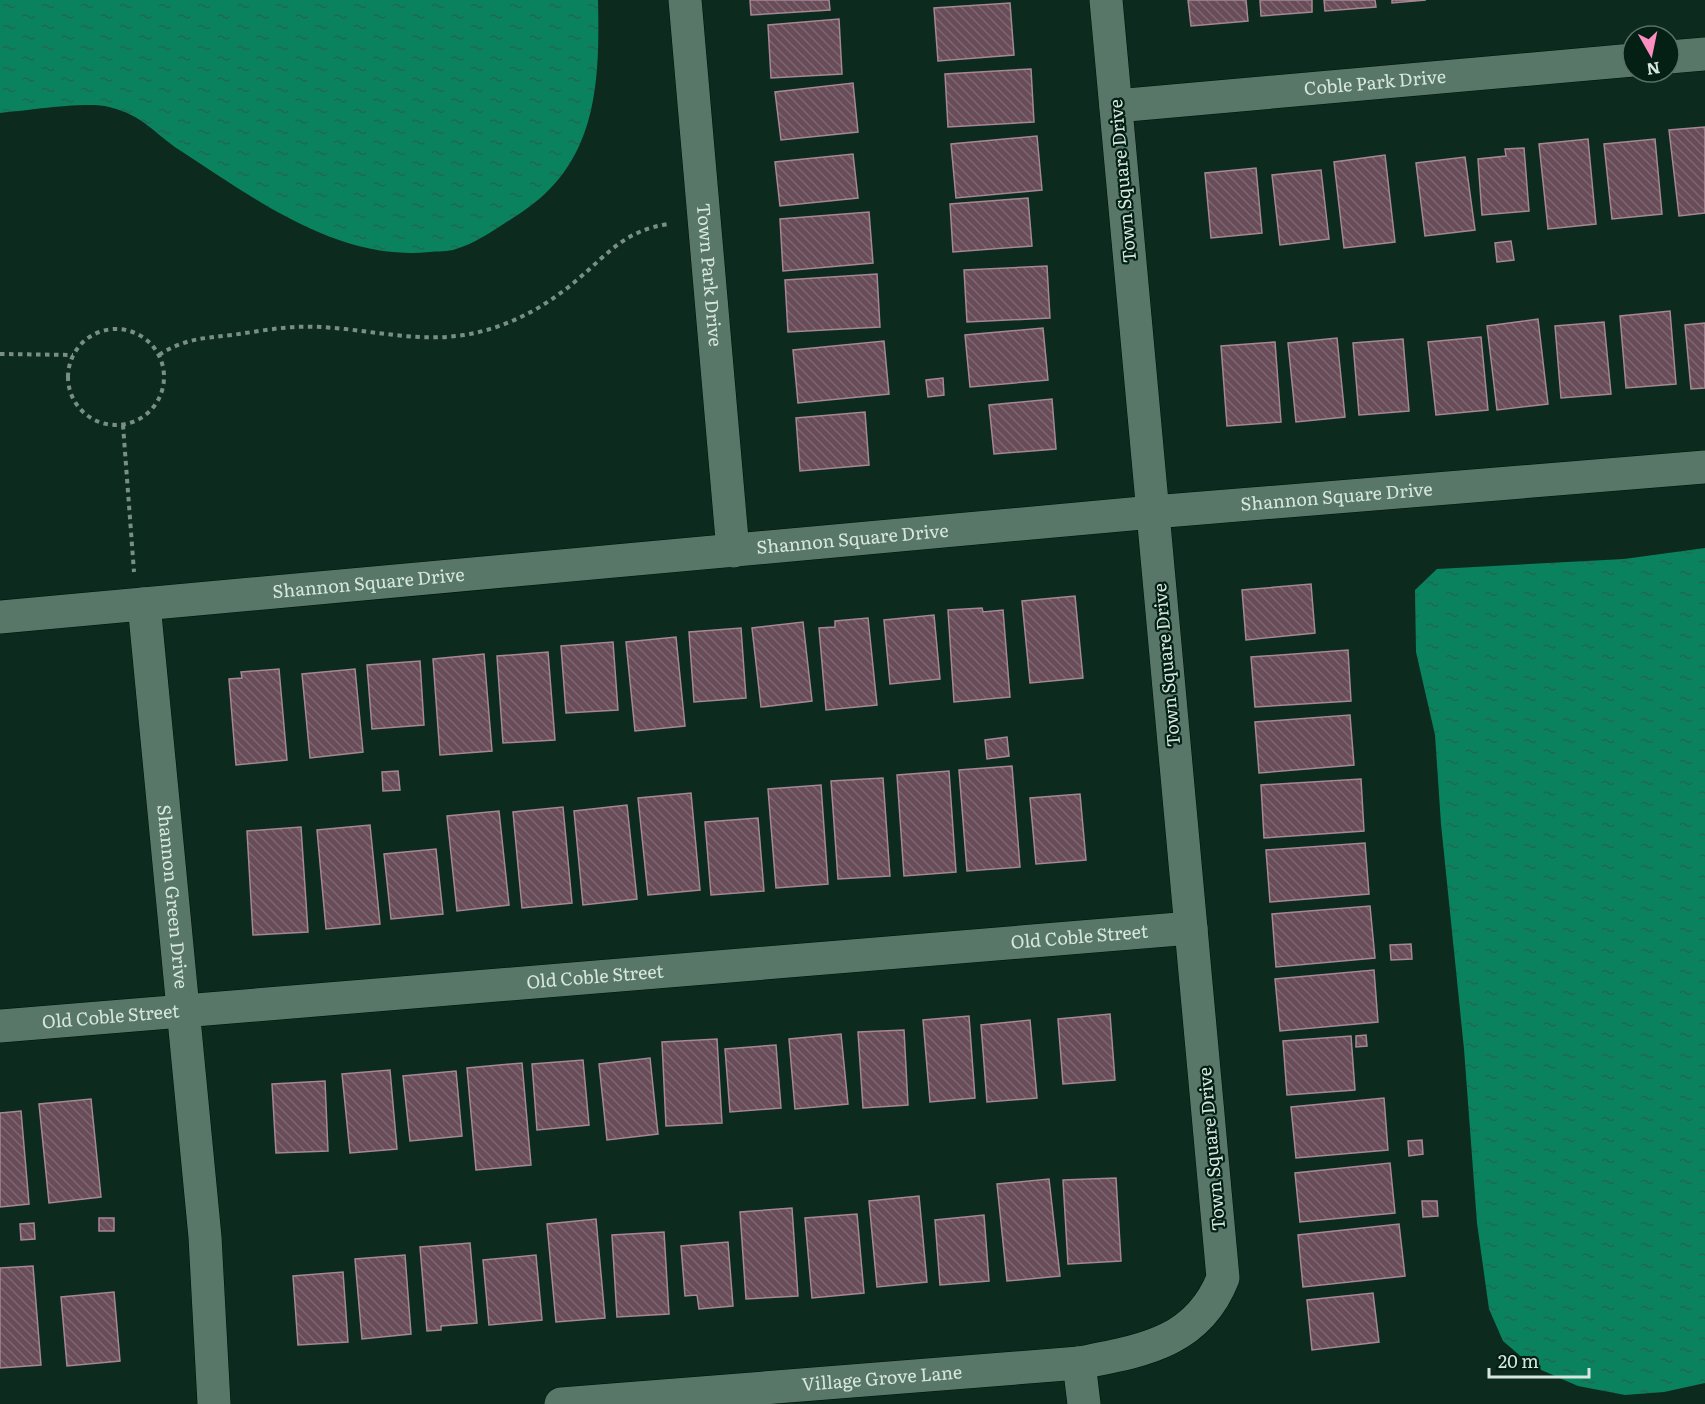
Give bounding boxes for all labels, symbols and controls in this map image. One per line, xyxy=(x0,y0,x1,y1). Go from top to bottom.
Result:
north arrow xyxy=(1621,24,1681,84)
text: N xyxy=(1645,57,1662,83)
street label: Coble Park Drive xyxy=(1303,62,1447,101)
street label: Town Square Drive xyxy=(1101,98,1142,264)
street label: Town Park Drive xyxy=(691,202,730,348)
street label: Shannon Square Drive xyxy=(1239,474,1434,517)
street label: Shannon Square Drive xyxy=(755,516,949,560)
street label: Shannon Square Drive xyxy=(271,560,465,604)
street label: Town Square Drive xyxy=(1145,582,1186,748)
street label: Shannon Green Drive xyxy=(151,803,196,990)
street label: Old Coble Street xyxy=(1010,917,1150,955)
street label: Old Coble Street xyxy=(525,956,665,995)
street label: Old Coble Street xyxy=(41,996,181,1035)
street label: Town Square Drive xyxy=(1190,1066,1231,1232)
scale bar xyxy=(1489,1341,1590,1379)
text: 20 m xyxy=(1498,1347,1539,1374)
street label: Village Grove Lane xyxy=(801,1357,963,1397)

